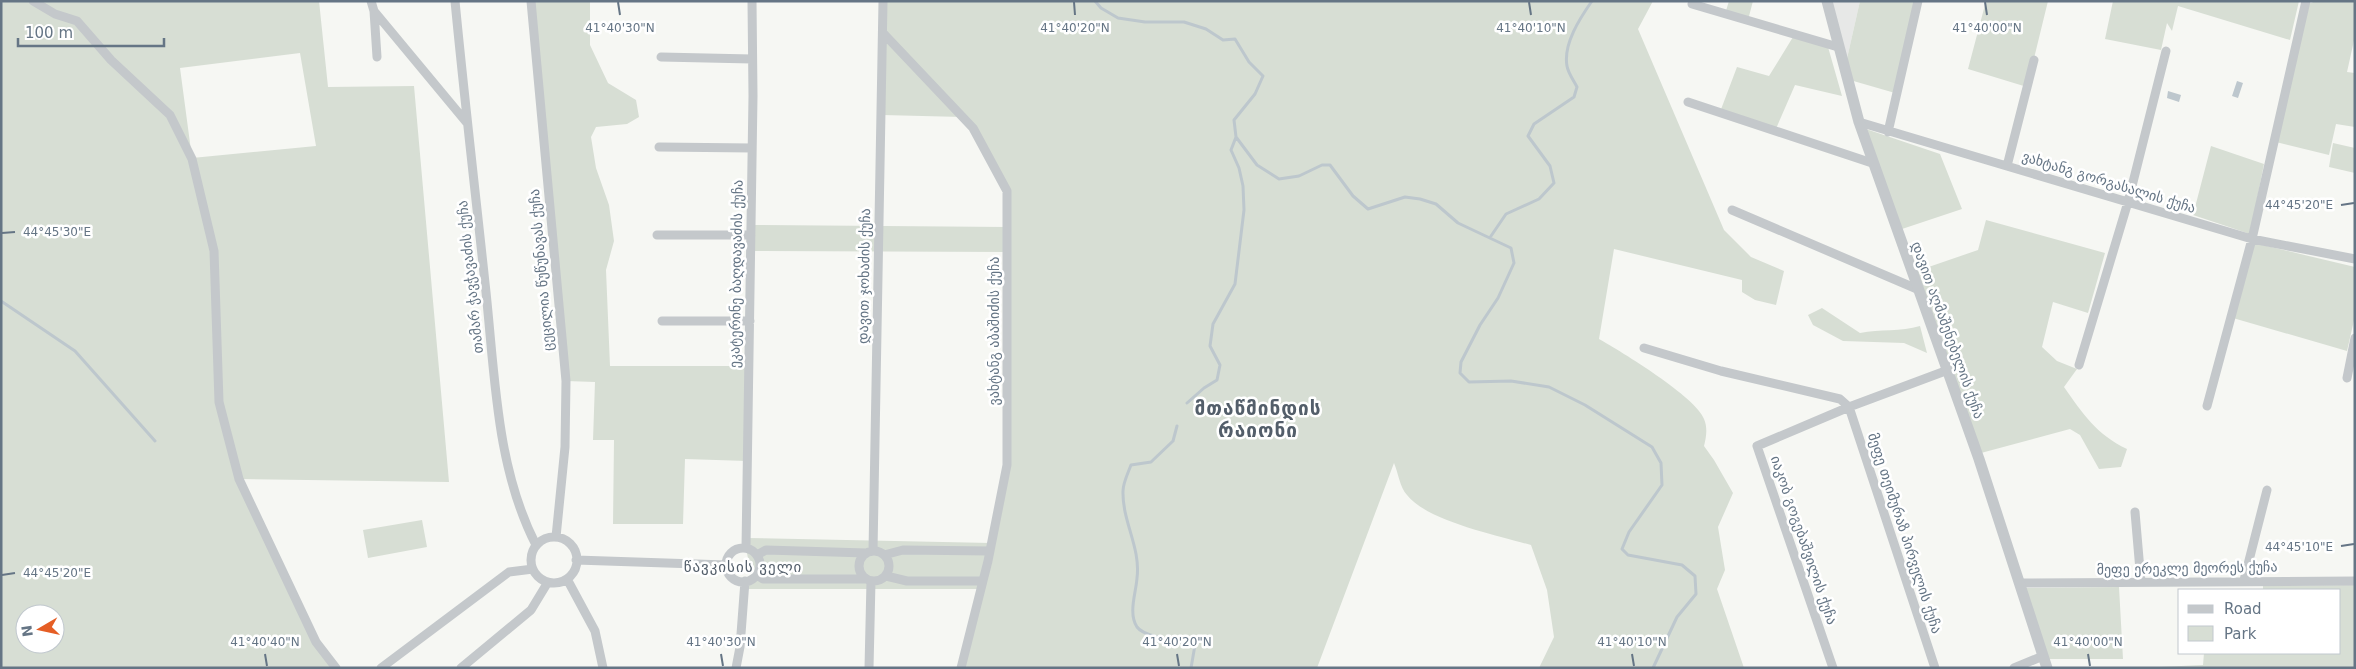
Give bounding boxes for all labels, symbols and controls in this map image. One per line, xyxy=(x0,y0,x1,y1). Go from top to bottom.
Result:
scale bar xyxy=(18,15,164,47)
text: 41°40'30"N xyxy=(585,21,655,35)
text: 41°40'20"N xyxy=(1040,21,1110,35)
text: 41°40'10"N xyxy=(1496,21,1566,35)
text: 41°40'00"N xyxy=(1952,21,2022,35)
text: 100 m xyxy=(25,24,73,42)
street label: ვახტანგ გორგასალის ქუჩა xyxy=(2020,148,2198,216)
street label: ეკატერინე ბაღდავაძის ქუჩა xyxy=(726,180,746,368)
street label: ცეცილია წუწუნავას ქუჩა xyxy=(526,188,556,352)
text: 44°45'20"E xyxy=(2265,198,2333,212)
street label: თამარ ჭავჭავაძის ქუჩა xyxy=(454,200,486,354)
street label: დავით ჯოხაძის ქუჩა xyxy=(855,208,873,344)
text: 44°45'30"E xyxy=(23,225,91,239)
street label: დავით აღმაშენებელის ქუჩა xyxy=(1908,239,1988,421)
street label: ვახტანგ აბაშიძის ქუჩა xyxy=(986,257,1002,405)
district label: მთაწმინდის რაიონი xyxy=(1194,397,1322,441)
street label: მეფე თეიმურაზ პირველის ქუჩა xyxy=(1865,431,1945,635)
street label: იაკობ გოგებაშვილის ქუჩა xyxy=(1768,454,1840,626)
text: 44°45'10"E xyxy=(2265,540,2333,554)
district label: წავკისის ველი xyxy=(684,558,802,576)
street label: მეფე ერეკლე მეორეს ქუჩა xyxy=(2096,558,2278,578)
text: 44°45'20"E xyxy=(23,566,91,580)
legend xyxy=(2178,589,2341,654)
text: Road xyxy=(2224,600,2262,618)
north arrow xyxy=(15,604,65,654)
text: N xyxy=(18,624,36,638)
text: Park xyxy=(2224,625,2257,643)
text: 41°40'40"N xyxy=(230,635,300,649)
text: 41°40'30"N xyxy=(686,635,756,649)
text: 41°40'20"N xyxy=(1142,635,1212,649)
text: 41°40'10"N xyxy=(1597,635,1667,649)
text: 41°40'00"N xyxy=(2053,635,2123,649)

